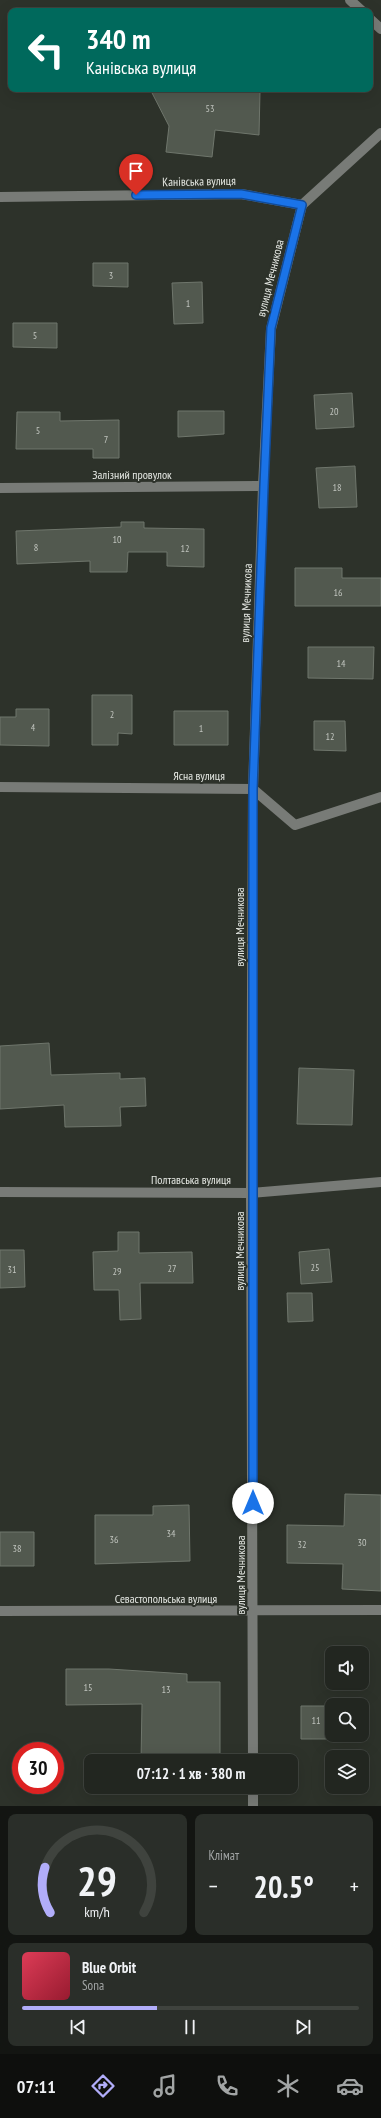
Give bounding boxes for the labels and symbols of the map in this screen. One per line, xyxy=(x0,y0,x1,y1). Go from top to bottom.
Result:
house number: 53 xyxy=(206,102,215,115)
pin xyxy=(119,154,153,195)
street label: Канівська вулиця xyxy=(162,173,236,189)
street label: вулиця Мечникова xyxy=(253,238,287,318)
house number: 3 xyxy=(109,269,113,282)
house number: 1 xyxy=(186,297,190,310)
house number: 5 xyxy=(33,329,37,342)
house number: 20 xyxy=(330,405,339,418)
house number: 5 xyxy=(36,424,40,437)
house number: 7 xyxy=(104,433,108,446)
street label: Залізний провулок xyxy=(92,467,172,482)
house number: 18 xyxy=(333,481,342,494)
house number: 10 xyxy=(113,533,122,546)
house number: 8 xyxy=(34,541,38,554)
house number: 12 xyxy=(181,542,190,555)
street label: вулиця Мечникова xyxy=(237,563,255,643)
house number: 16 xyxy=(334,586,343,599)
house number: 14 xyxy=(337,657,346,670)
house number: 2 xyxy=(110,708,114,721)
house number: 4 xyxy=(31,721,36,734)
house number: 1 xyxy=(199,722,203,735)
house number: 12 xyxy=(326,730,335,743)
street label: Ясна вулиця xyxy=(173,768,225,783)
street label: вулиця Мечникова xyxy=(232,887,247,967)
street label: Полтавська вулиця xyxy=(151,1172,231,1187)
street label: вулиця Мечникова xyxy=(232,1211,247,1291)
house number: 25 xyxy=(311,1261,320,1274)
house number: 27 xyxy=(168,1262,177,1275)
house number: 31 xyxy=(8,1263,17,1276)
house number: 29 xyxy=(113,1265,122,1278)
position arrow xyxy=(232,1482,274,1524)
house number: 34 xyxy=(167,1527,176,1540)
house number: 36 xyxy=(110,1533,119,1546)
street label: вулиця Мечникова xyxy=(233,1535,248,1615)
house number: 30 xyxy=(358,1536,367,1549)
house number: 32 xyxy=(298,1538,307,1551)
house number: 38 xyxy=(13,1542,22,1555)
street label: Севастопольська вулиця xyxy=(115,1591,218,1606)
house number: 15 xyxy=(84,1681,93,1694)
house number: 13 xyxy=(162,1683,171,1696)
house number: 11 xyxy=(312,1714,321,1727)
speed limit sign: 30 xyxy=(12,1742,64,1794)

